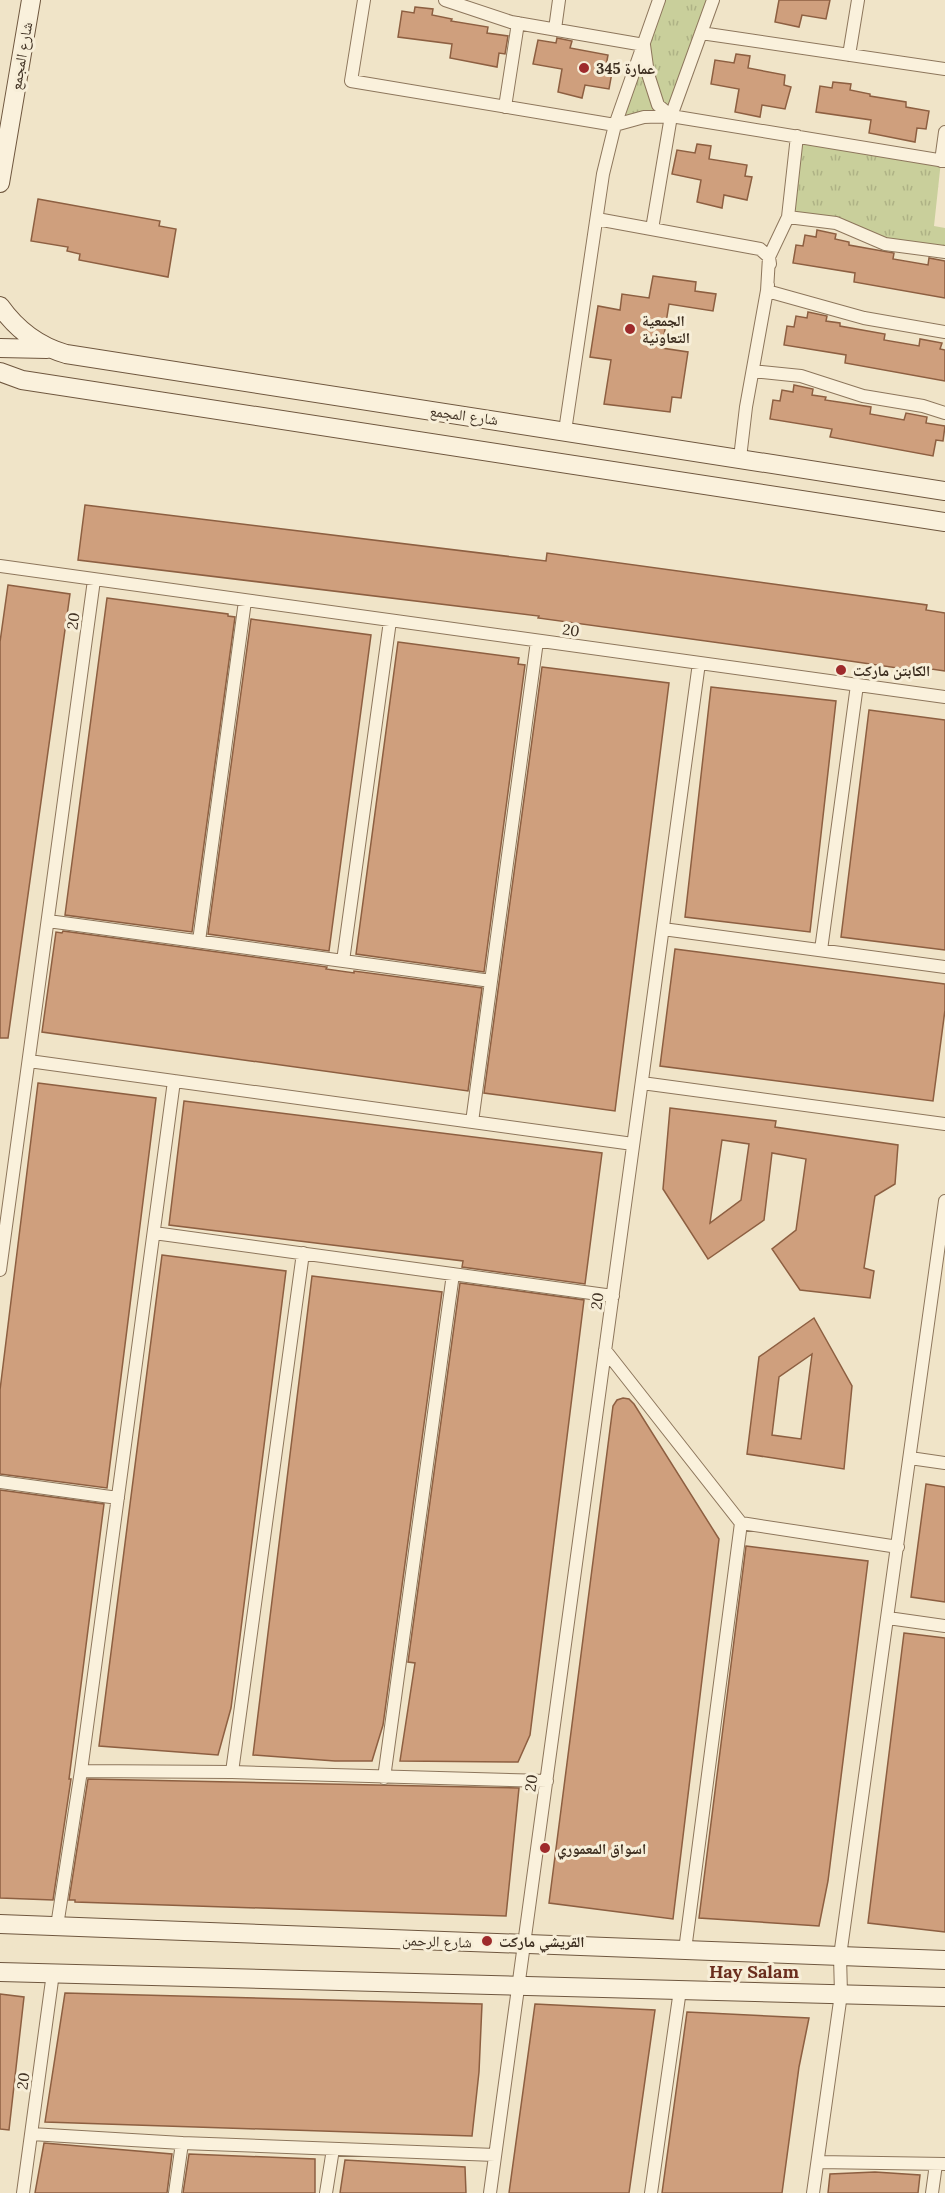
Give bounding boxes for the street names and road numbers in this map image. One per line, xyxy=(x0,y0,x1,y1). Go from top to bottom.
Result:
street label: شارع المجمع xyxy=(6,20,37,92)
street label: شارع المجمع xyxy=(428,401,499,430)
street label: 20 xyxy=(62,611,84,631)
street label: 20 xyxy=(561,619,581,641)
street label: 20 xyxy=(586,1291,608,1311)
street label: 20 xyxy=(520,1773,542,1793)
street label: شارع الرحمن xyxy=(402,1930,472,1953)
street label: 20 xyxy=(12,2071,34,2091)

